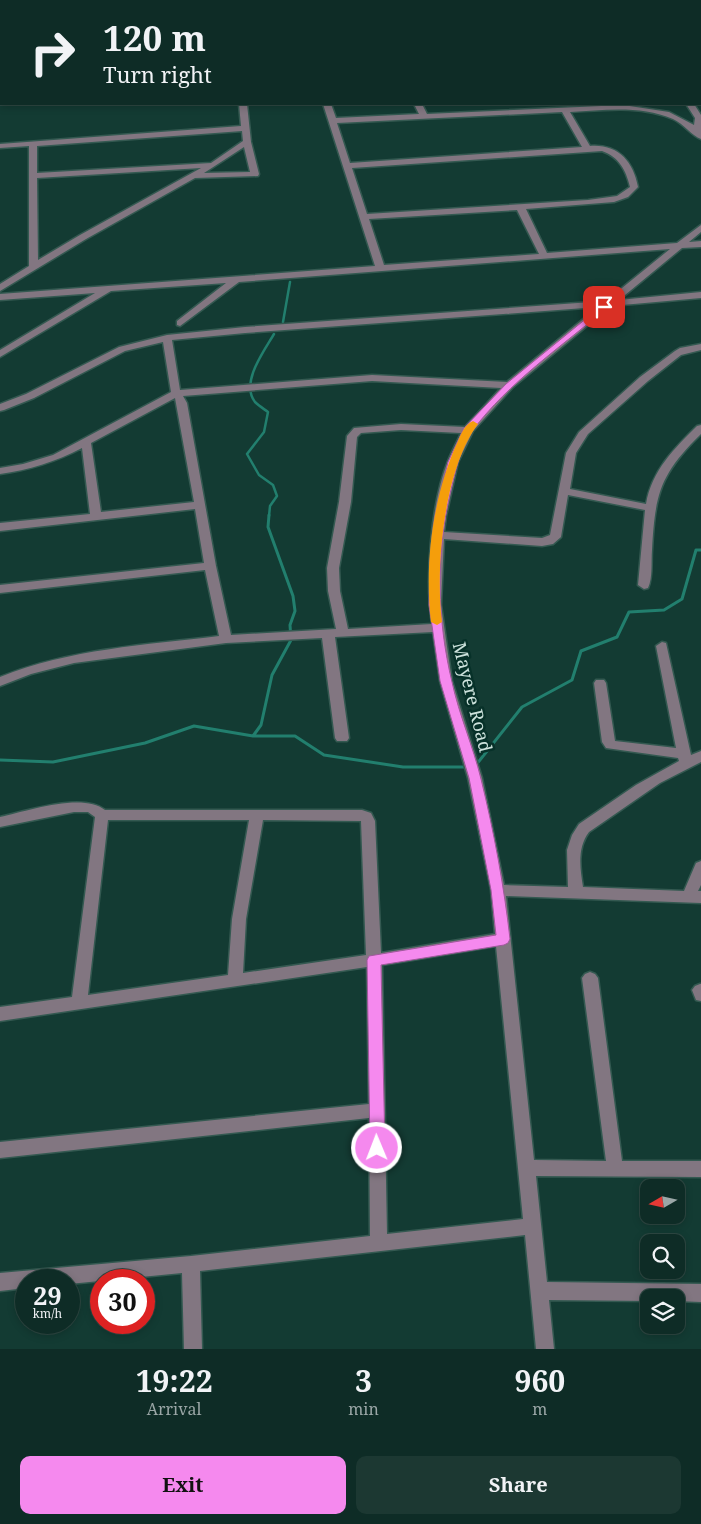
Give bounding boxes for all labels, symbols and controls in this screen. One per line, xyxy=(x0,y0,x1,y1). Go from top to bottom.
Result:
text: 120 m xyxy=(103,14,206,61)
icon: right xyxy=(20,20,85,85)
text: Turn right xyxy=(103,59,212,89)
pin xyxy=(583,286,625,328)
icon: arrive xyxy=(590,293,618,321)
street label: Mayere Road xyxy=(448,639,498,755)
position arrow xyxy=(350,1121,402,1173)
north arrow xyxy=(640,1179,685,1224)
map controls xyxy=(640,1179,685,1334)
button: search xyxy=(640,1234,685,1279)
speed limit sign: 30 xyxy=(90,1269,155,1334)
text: 29 xyxy=(33,1278,62,1312)
button: layers xyxy=(640,1289,685,1334)
text: km/h xyxy=(33,1305,62,1322)
text: 19:22 xyxy=(136,1360,213,1401)
text: 3 xyxy=(355,1360,372,1401)
text: 960 xyxy=(514,1360,565,1401)
text: Arrival xyxy=(147,1398,201,1420)
text: min xyxy=(348,1398,379,1420)
text: m xyxy=(532,1398,547,1420)
button: Exit xyxy=(20,1456,346,1514)
button: Share xyxy=(356,1456,681,1514)

